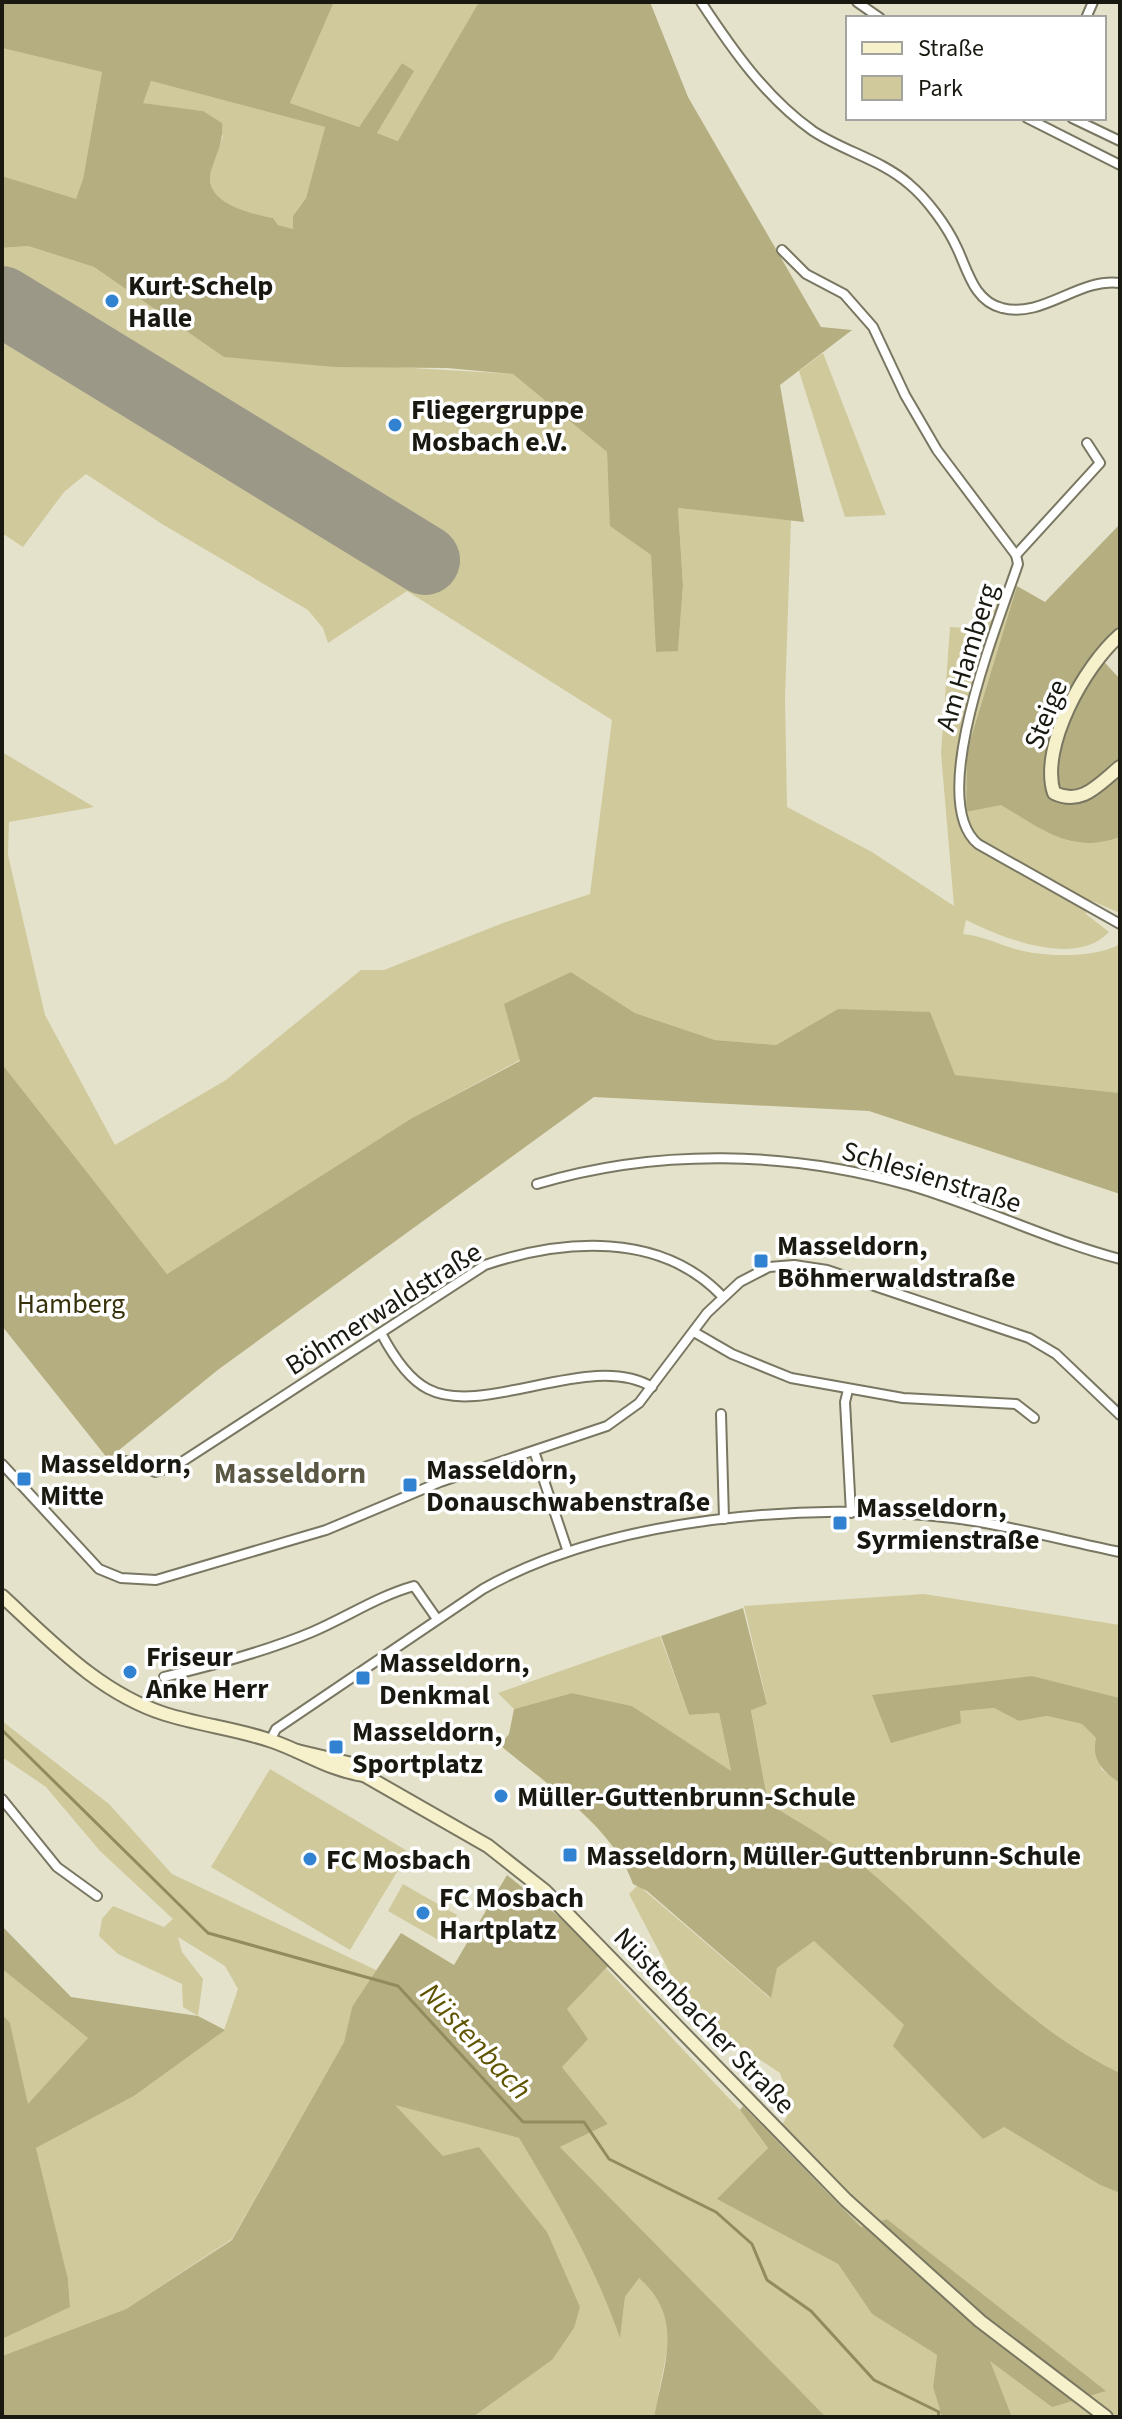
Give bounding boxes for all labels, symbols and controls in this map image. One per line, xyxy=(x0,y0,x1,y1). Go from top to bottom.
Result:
legend xyxy=(846,16,1106,120)
text: Straße xyxy=(918,31,984,66)
text: Park xyxy=(918,71,963,106)
place label: Kurt-Schelp Halle xyxy=(128,266,273,338)
marker: Kurt-Schelp Halle xyxy=(103,292,121,310)
place label: Fliegergruppe Mosbach e.V. xyxy=(411,390,584,462)
marker: Fliegergruppe Mosbach e.V. xyxy=(386,416,404,434)
street label: Am Hamberg xyxy=(926,579,1008,736)
street label: Steige xyxy=(1014,674,1078,755)
street label: Schlesienstraße xyxy=(837,1131,1026,1223)
place label: Masseldorn, Böhmerwaldstraße xyxy=(777,1226,1015,1298)
street label: Böhmerwaldstraße xyxy=(278,1232,489,1385)
marker: Masseldorn, Böhmerwaldstraße xyxy=(752,1252,770,1270)
park label: Hamberg xyxy=(17,1284,125,1324)
place label: Masseldorn, Mitte xyxy=(40,1444,191,1516)
place label: Masseldorn, Donauschwabenstraße xyxy=(426,1450,710,1522)
district label: Masseldorn xyxy=(214,1452,366,1495)
marker: Masseldorn, Mitte xyxy=(15,1470,33,1488)
marker: Masseldorn, Donauschwabenstraße xyxy=(401,1476,419,1494)
place label: Masseldorn, Syrmienstraße xyxy=(856,1488,1039,1560)
marker: Masseldorn, Syrmienstraße xyxy=(831,1514,849,1532)
place label: Friseur Anke Herr xyxy=(145,1637,269,1709)
place label: Masseldorn, Denkmal xyxy=(379,1643,530,1715)
marker: Friseur Anke Herr xyxy=(121,1663,139,1681)
marker: Masseldorn, Denkmal xyxy=(354,1669,372,1687)
place label: Masseldorn, Sportplatz xyxy=(352,1712,503,1784)
marker: Masseldorn, Sportplatz xyxy=(327,1738,345,1756)
place label: Müller-Guttenbrunn-Schule xyxy=(517,1777,856,1817)
marker: Müller-Guttenbrunn-Schule xyxy=(492,1787,510,1805)
place label: Masseldorn, Müller-Guttenbrunn-Schule xyxy=(586,1836,1081,1876)
place label: FC Mosbach xyxy=(326,1840,471,1880)
marker: Masseldorn, Müller-Guttenbrunn-Schule xyxy=(561,1846,579,1864)
marker: FC Mosbach xyxy=(301,1850,319,1868)
place label: FC Mosbach Hartplatz xyxy=(439,1878,584,1950)
marker: FC Mosbach Hartplatz xyxy=(414,1904,432,1922)
street label: Nüstenbacher Straße xyxy=(604,1918,804,2123)
water label: Nüstenbach xyxy=(410,1973,541,2110)

